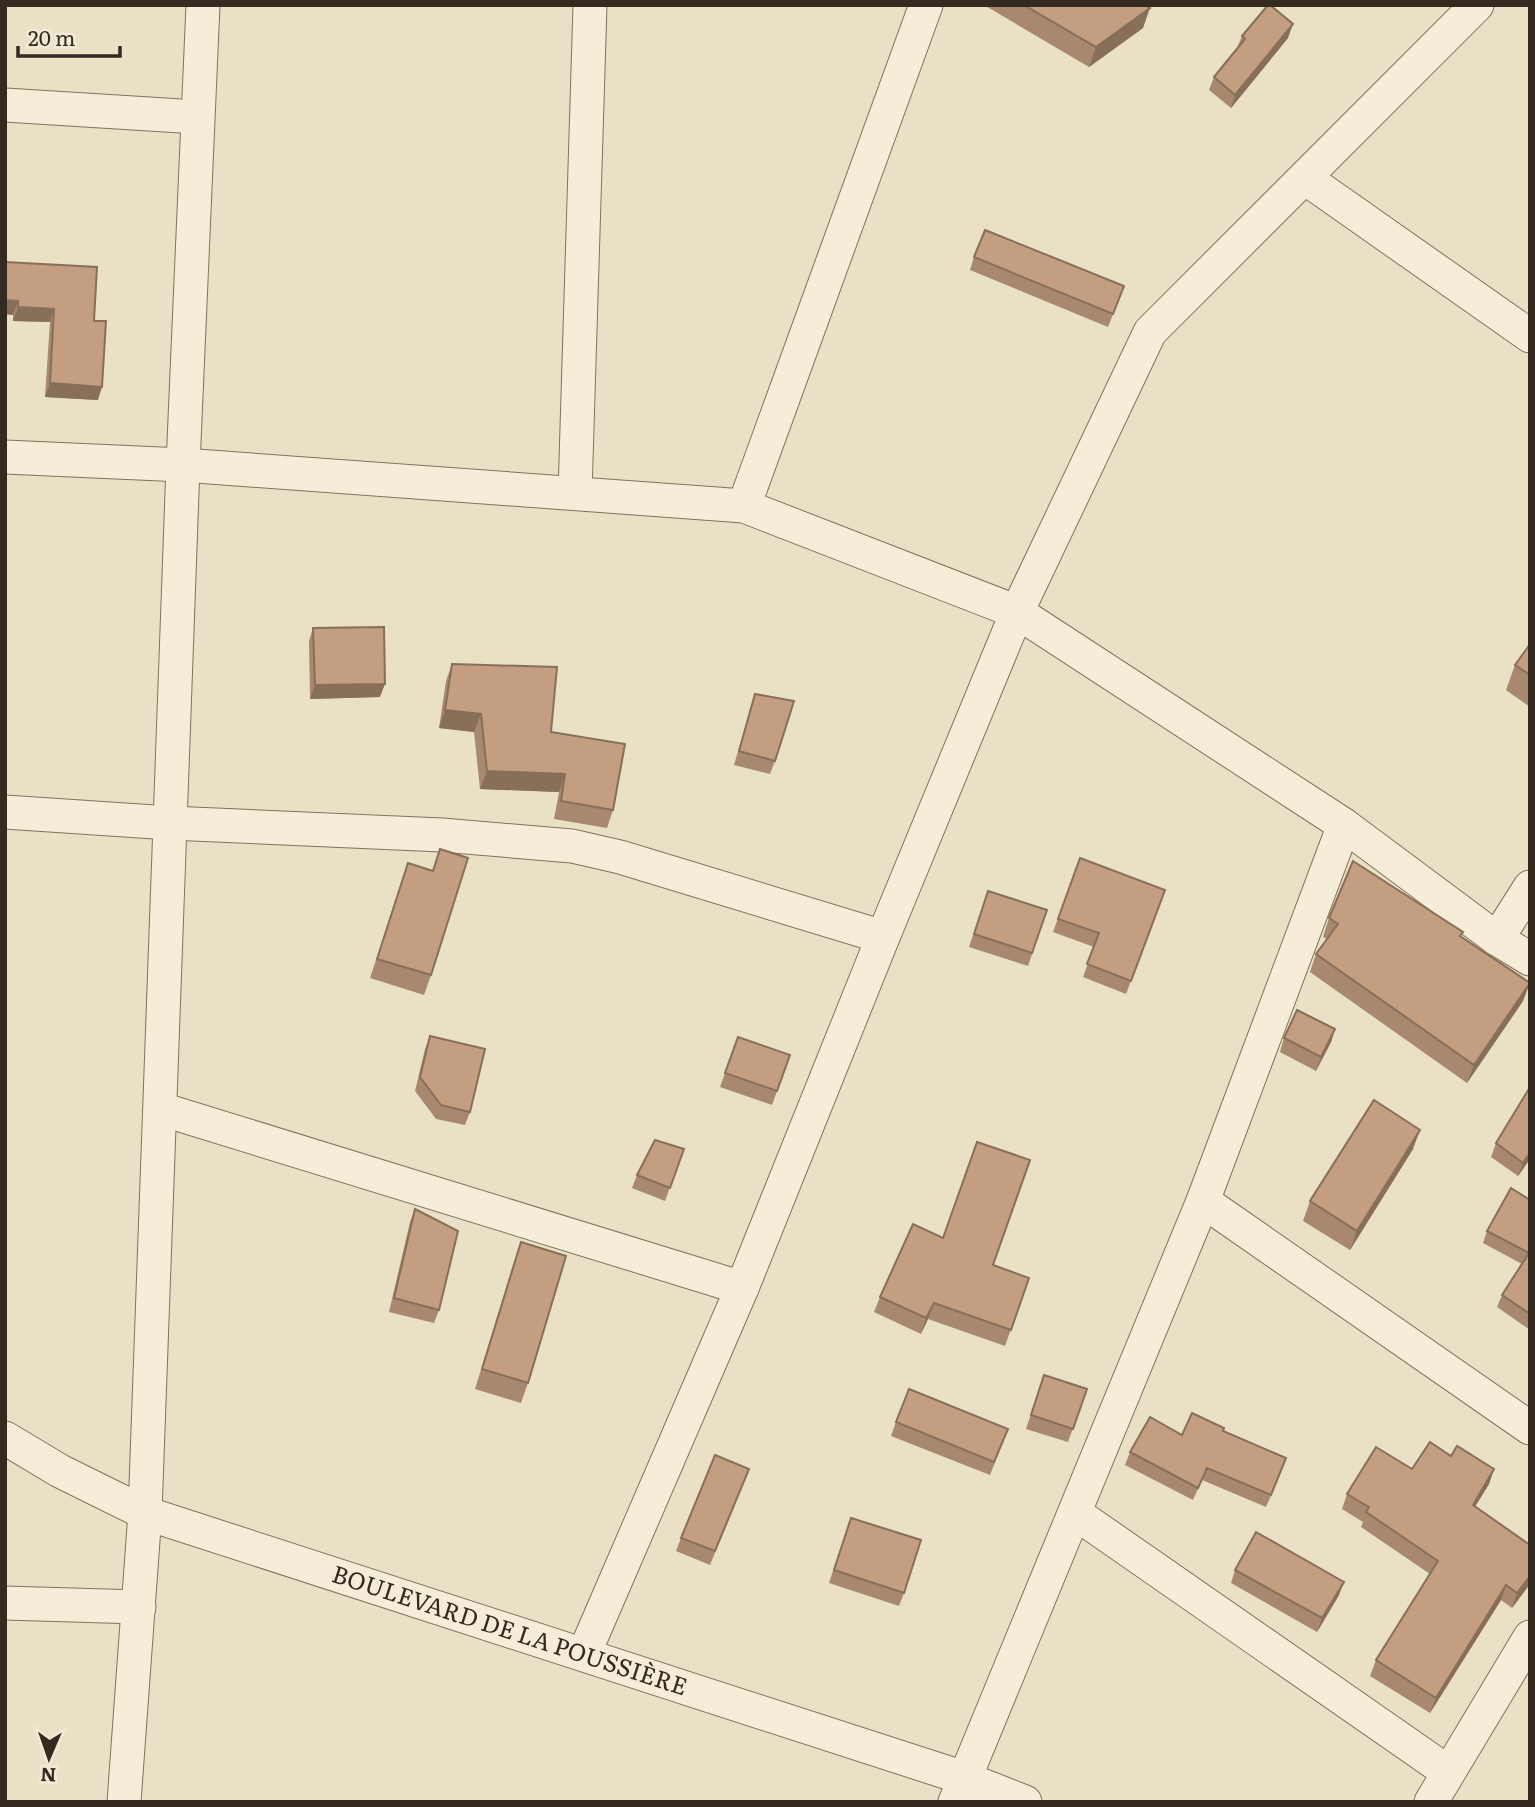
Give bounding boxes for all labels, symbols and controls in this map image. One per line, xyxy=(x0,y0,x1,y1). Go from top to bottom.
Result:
scale bar xyxy=(18,14,119,58)
text: 20 m xyxy=(28,21,75,52)
street label: BOULEVARD DE LA POUSSIÈRE xyxy=(328,1555,692,1702)
north arrow xyxy=(14,1723,84,1793)
text: N xyxy=(40,1762,57,1790)

